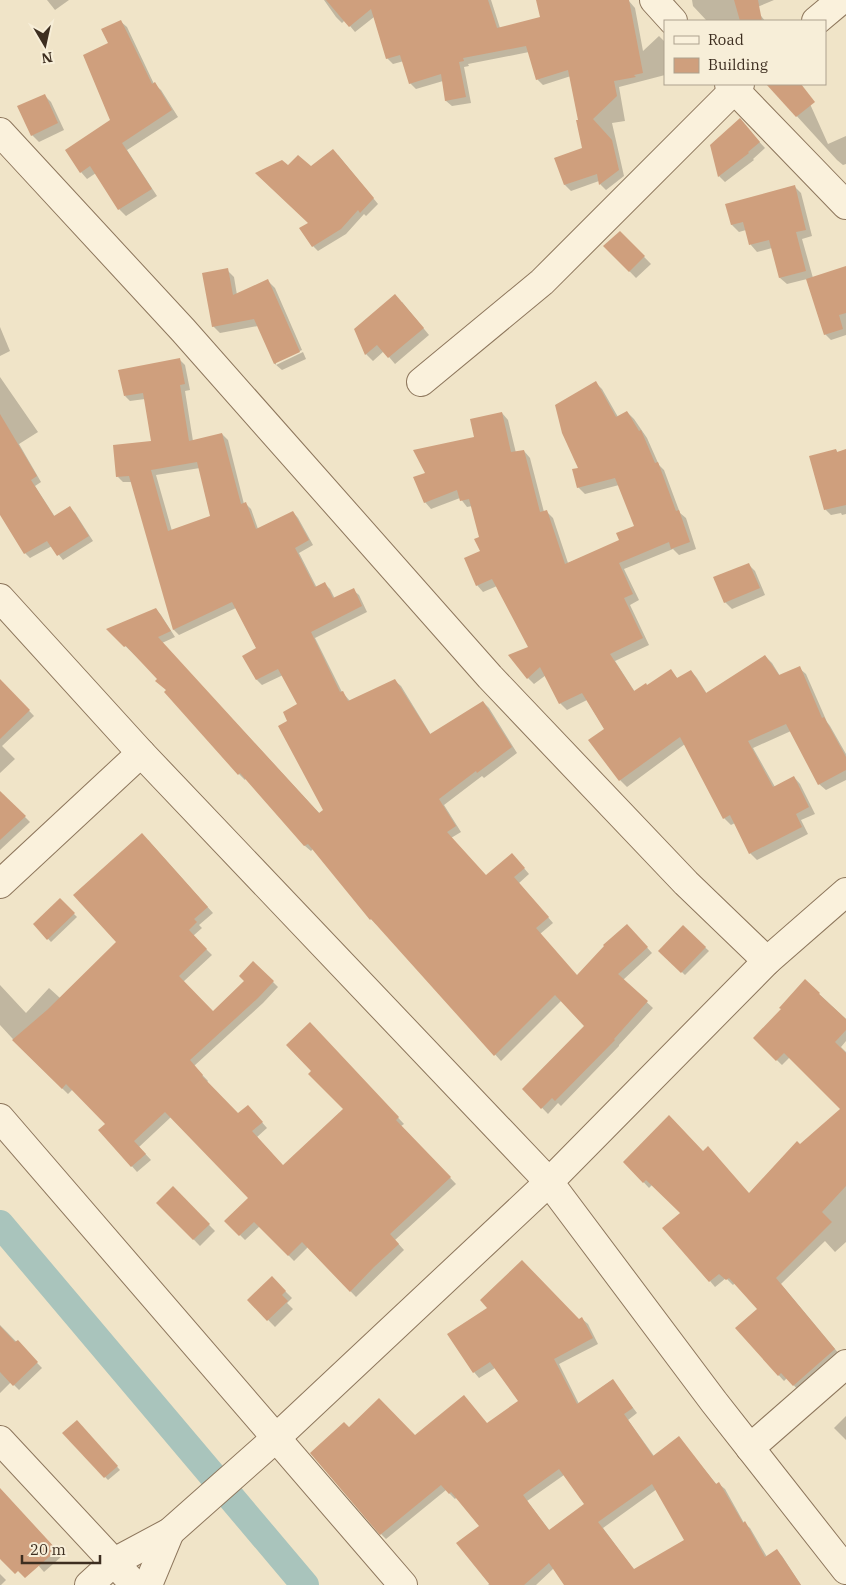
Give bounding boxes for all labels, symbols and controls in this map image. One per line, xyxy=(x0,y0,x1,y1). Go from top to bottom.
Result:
north arrow xyxy=(20,20,70,70)
legend xyxy=(664,20,826,85)
text: Road xyxy=(708,30,744,49)
text: N xyxy=(40,48,54,68)
text: Building xyxy=(708,55,768,74)
scale bar xyxy=(22,1532,100,1564)
text: 20 m xyxy=(30,1540,66,1559)

